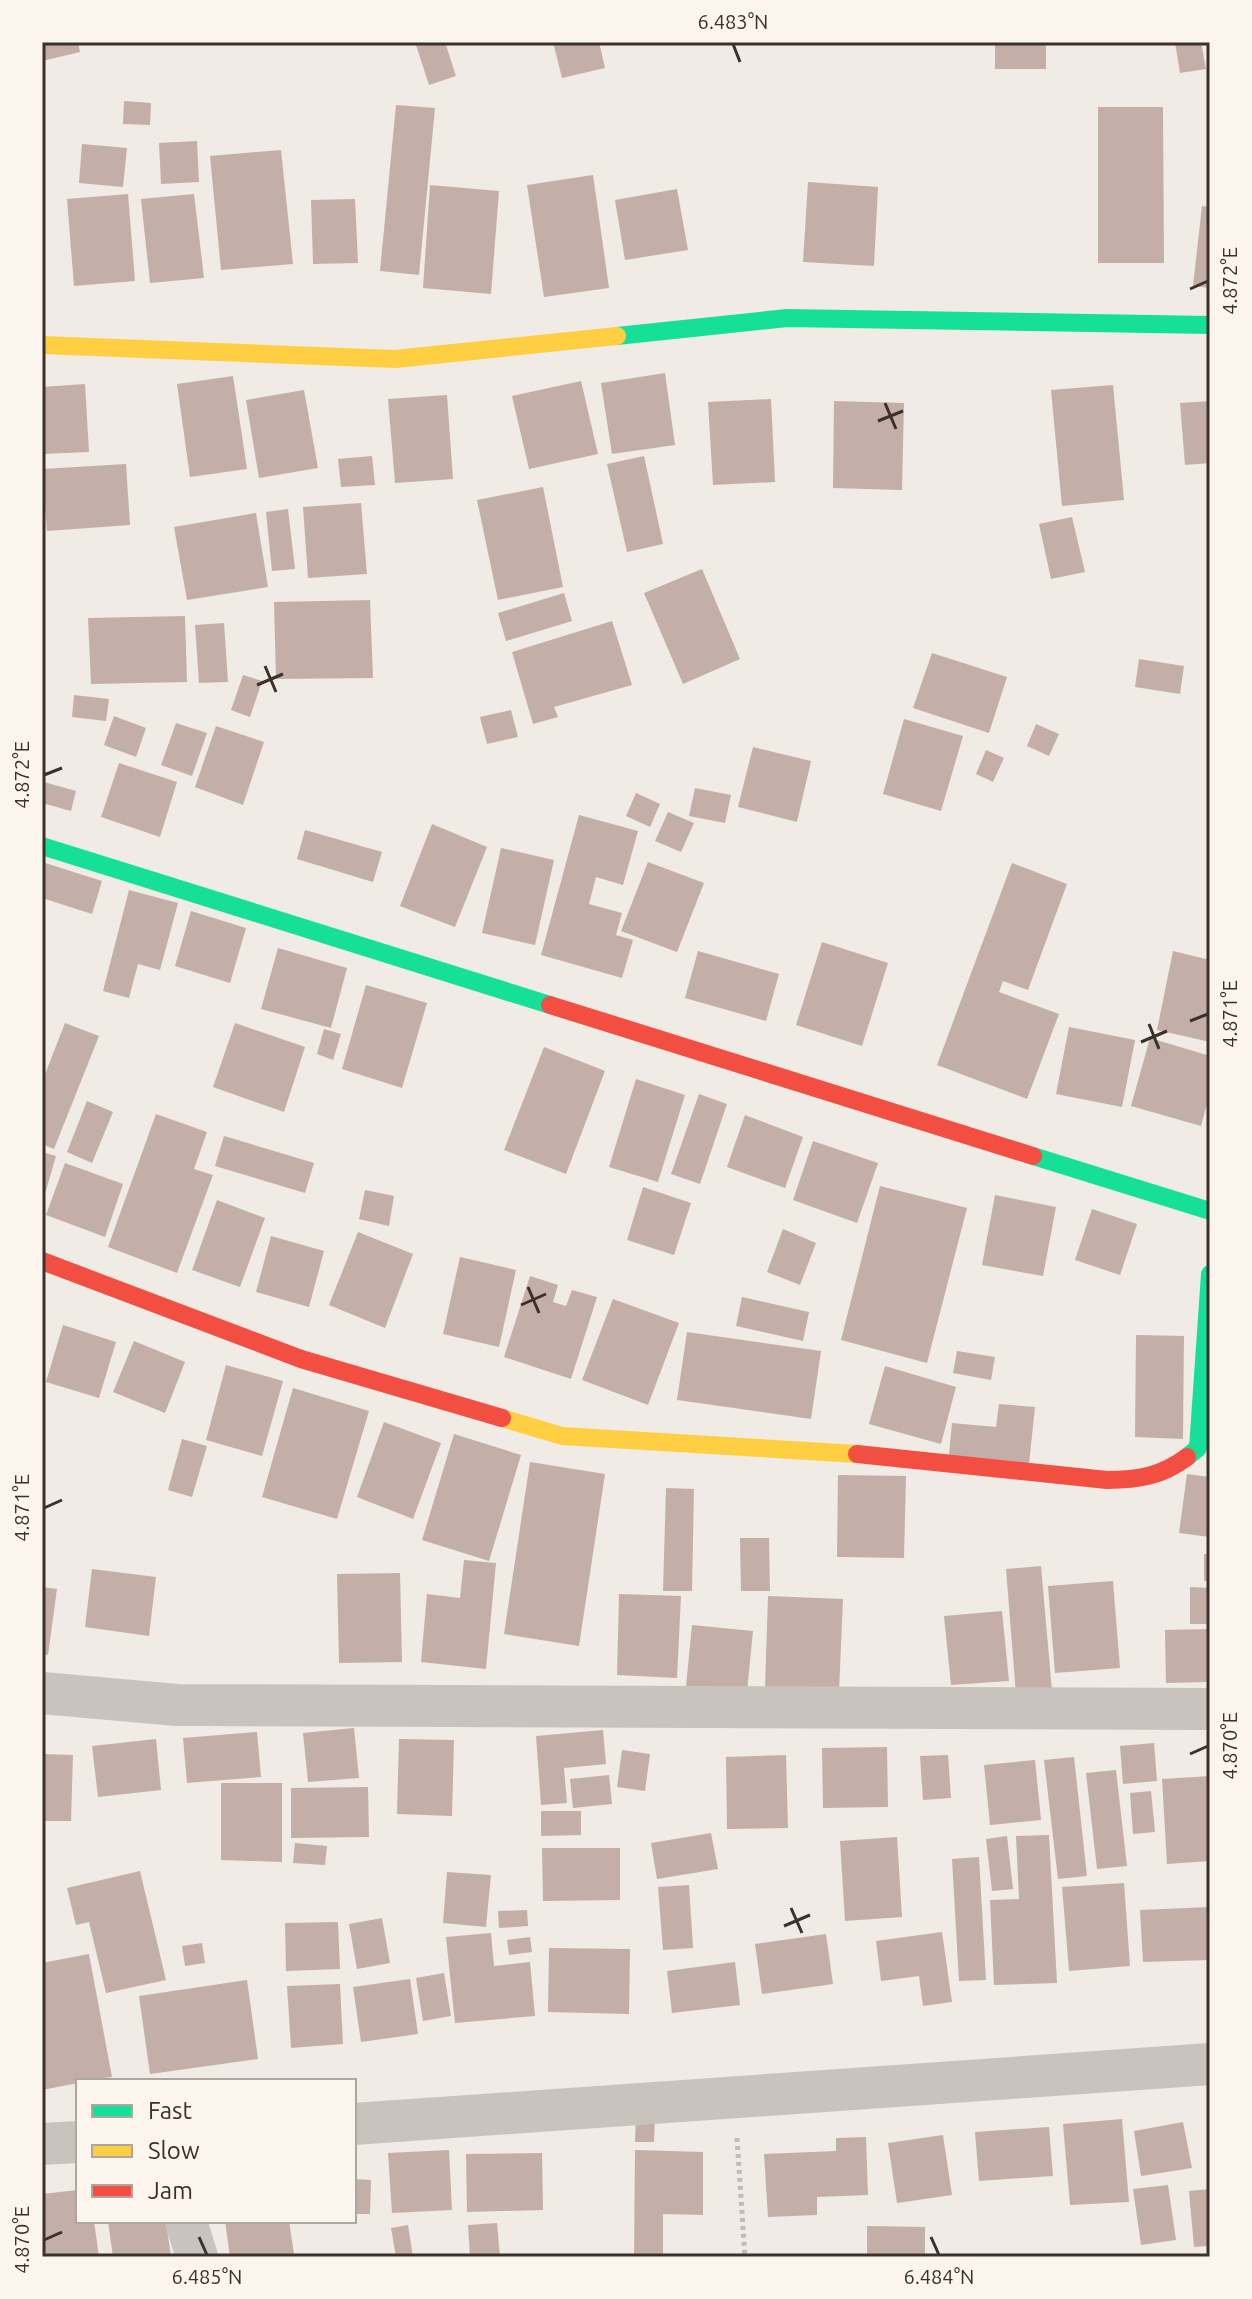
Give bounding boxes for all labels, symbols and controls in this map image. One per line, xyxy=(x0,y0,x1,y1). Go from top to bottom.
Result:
text: 6.483°N xyxy=(698,10,768,33)
text: 4.872°E xyxy=(1218,247,1241,315)
text: 4.872°E xyxy=(10,741,33,809)
text: 4.871°E xyxy=(1218,980,1241,1048)
text: 4.871°E xyxy=(10,1474,33,1542)
text: 4.870°E xyxy=(1218,1712,1241,1780)
legend xyxy=(76,2079,356,2223)
text: Fast xyxy=(148,2097,192,2124)
text: Slow xyxy=(148,2137,200,2164)
text: Jam xyxy=(148,2177,193,2204)
text: 4.870°E xyxy=(10,2206,33,2274)
text: 6.485°N xyxy=(172,2265,242,2288)
text: 6.484°N xyxy=(904,2265,974,2288)

